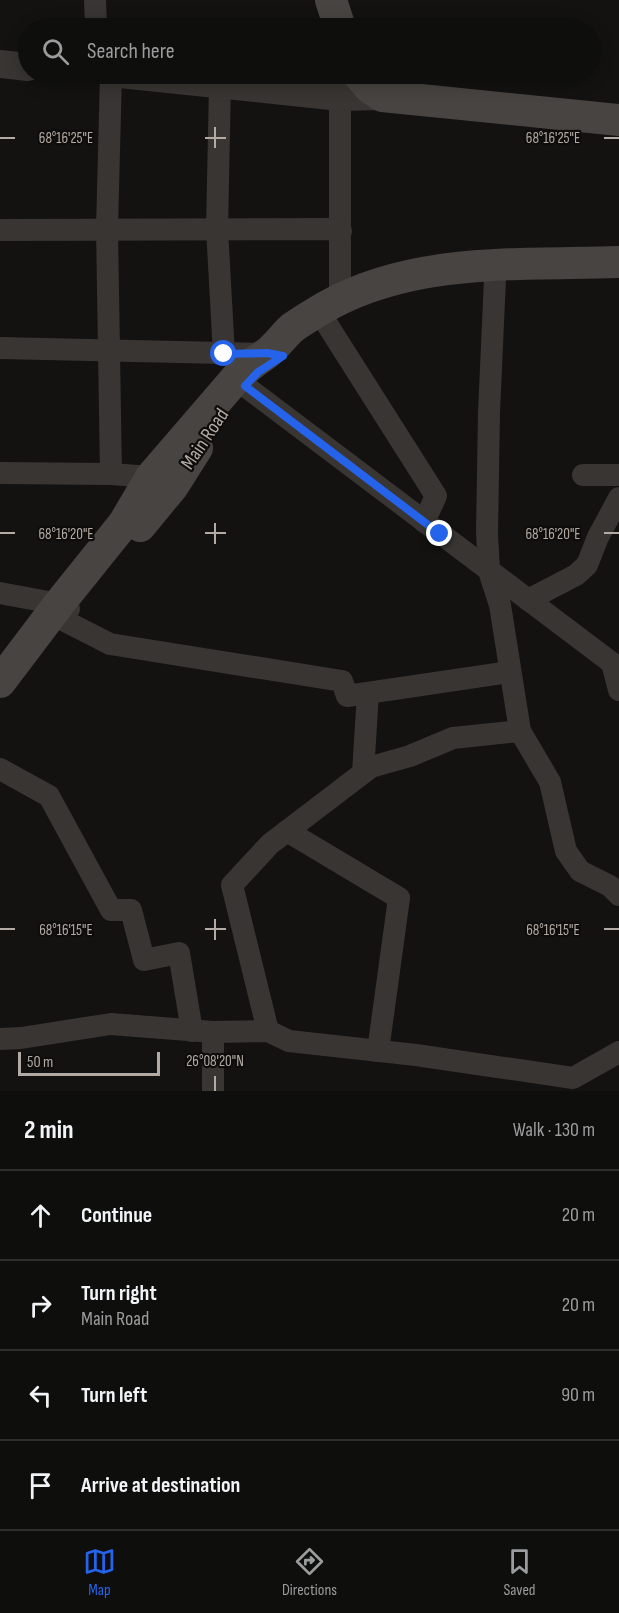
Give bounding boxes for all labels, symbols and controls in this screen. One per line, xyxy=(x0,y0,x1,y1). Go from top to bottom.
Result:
search box xyxy=(18,18,601,84)
icon: search xyxy=(39,35,72,68)
text: Search here xyxy=(87,38,174,65)
text: 68°16'25"E xyxy=(39,129,93,148)
text: 68°16'25"E xyxy=(526,129,580,148)
route start xyxy=(210,340,236,366)
street label: Main Road xyxy=(176,404,234,474)
route end xyxy=(426,520,452,546)
text: 68°16'20"E xyxy=(39,525,94,544)
text: 68°16'20"E xyxy=(526,525,581,544)
text: 68°16'15"E xyxy=(39,921,93,940)
text: 68°16'15"E xyxy=(526,921,580,940)
scale bar xyxy=(18,1049,160,1076)
text: 26°08'20"N xyxy=(186,1052,244,1071)
text: 50 m xyxy=(27,1053,53,1072)
text: 2 min xyxy=(24,1115,74,1146)
text: Walk · 130 m xyxy=(513,1118,595,1142)
icon: ahead xyxy=(24,1199,57,1232)
text: Continue xyxy=(81,1202,152,1229)
text: 20 m xyxy=(562,1203,595,1227)
text: Turn right xyxy=(81,1280,157,1307)
icon: right xyxy=(24,1289,57,1322)
text: 20 m xyxy=(562,1293,595,1317)
text: Main Road xyxy=(81,1307,149,1331)
icon: left xyxy=(24,1379,57,1412)
text: Turn left xyxy=(81,1382,147,1409)
text: 90 m xyxy=(561,1383,595,1407)
icon: arrive xyxy=(24,1469,57,1502)
text: Arrive at destination xyxy=(81,1472,240,1499)
tab: Map xyxy=(83,1545,116,1600)
tab: Directions xyxy=(282,1545,337,1600)
tab: Saved xyxy=(503,1545,536,1600)

